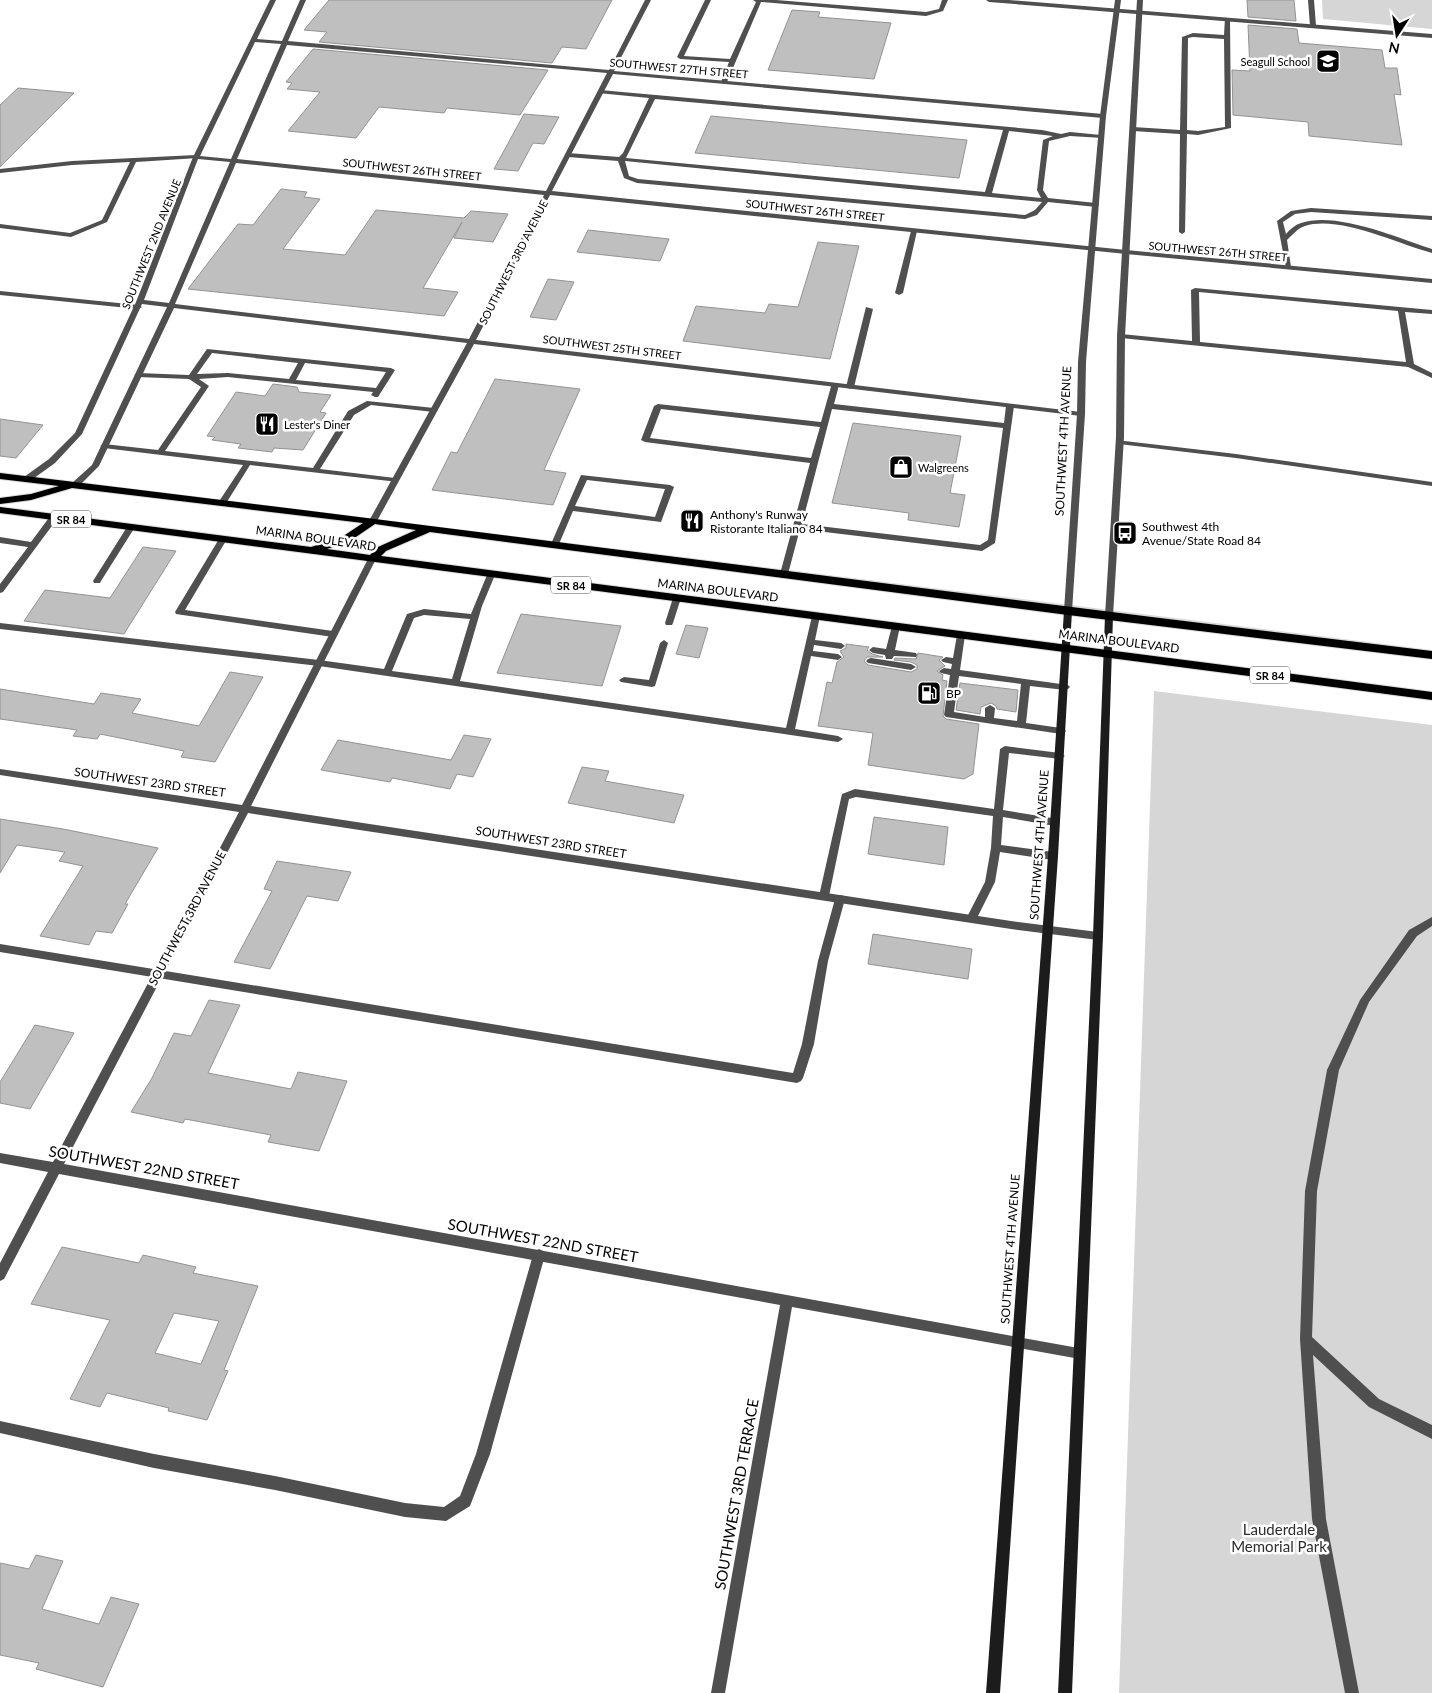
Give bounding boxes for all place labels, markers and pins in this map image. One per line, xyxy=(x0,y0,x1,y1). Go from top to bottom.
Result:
school or university icon: Seagull School xyxy=(1315,48,1341,74)
place label: Seagull School xyxy=(1241,55,1310,68)
restaurant icon: Lester's Diner xyxy=(254,411,280,437)
place label: Lester's Diner xyxy=(284,418,350,431)
shop icon: Walgreens xyxy=(888,454,914,480)
place label: Walgreens xyxy=(918,461,969,474)
place label: Anthony's Runway Ristorante Italiano 84 xyxy=(710,507,823,536)
restaurant icon: Anthony's Runway Ristorante Italiano 84 xyxy=(679,508,705,534)
place label: Southwest 4th Avenue/State Road 84 xyxy=(1142,519,1261,548)
bus stop icon: Southwest 4th Avenue/State Road 84 xyxy=(1112,520,1138,546)
fuel station icon: BP xyxy=(916,680,942,706)
place label: BP xyxy=(946,686,961,701)

